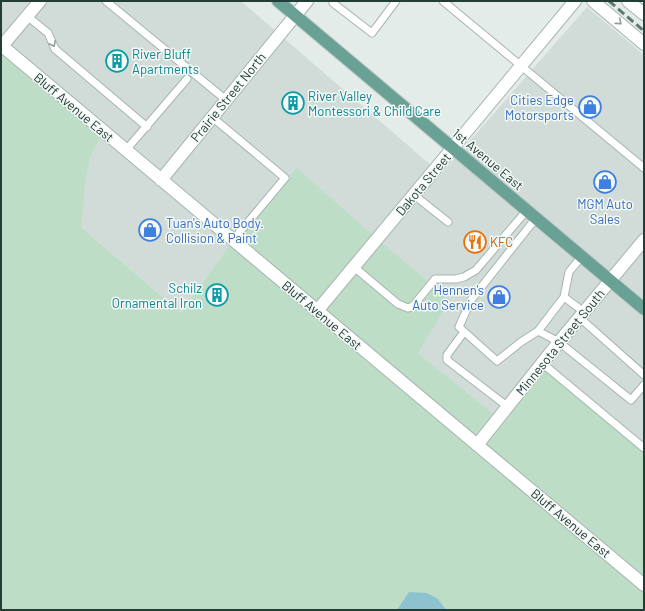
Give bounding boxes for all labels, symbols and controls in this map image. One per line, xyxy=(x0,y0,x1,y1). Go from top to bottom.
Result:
one-way arrow xyxy=(614,18,621,25)
one-way arrow xyxy=(48,40,56,47)
place label: River Bluff Apartments xyxy=(132,46,199,77)
building icon: River Bluff Apartments xyxy=(104,48,130,74)
street label: Prairie Street North xyxy=(187,49,269,145)
street label: Bluff Avenue East xyxy=(31,69,117,145)
place label: River Valley Montessori & Child Care xyxy=(308,88,441,119)
building icon: River Valley Montessori & Child Care xyxy=(280,90,306,116)
place label: Cities Edge Motorsports xyxy=(505,92,574,123)
shop icon: Cities Edge Motorsports xyxy=(577,94,603,120)
street label: 1st Avenue East xyxy=(449,125,527,193)
street label: Dakota Street xyxy=(392,149,454,219)
shop icon: MGM Auto Sales xyxy=(592,169,618,195)
place label: MGM Auto Sales xyxy=(577,196,633,227)
place label: Tuan's Auto Body. Collision & Paint xyxy=(166,215,264,246)
shop icon: Tuan's Auto Body. Collision & Paint xyxy=(137,217,163,243)
restaurant icon: KFC xyxy=(462,229,488,255)
place label: KFC xyxy=(490,234,513,250)
street label: Bluff Avenue East xyxy=(279,277,365,353)
place label: Schilz Ornamental Iron xyxy=(112,280,202,311)
building icon: Schilz Ornamental Iron xyxy=(204,282,230,308)
place label: Hennen's Auto Service xyxy=(412,282,484,313)
shop icon: Hennen's Auto Service xyxy=(486,284,512,310)
street label: Minnesota Street South xyxy=(512,286,608,398)
street label: Bluff Avenue East xyxy=(528,485,614,561)

